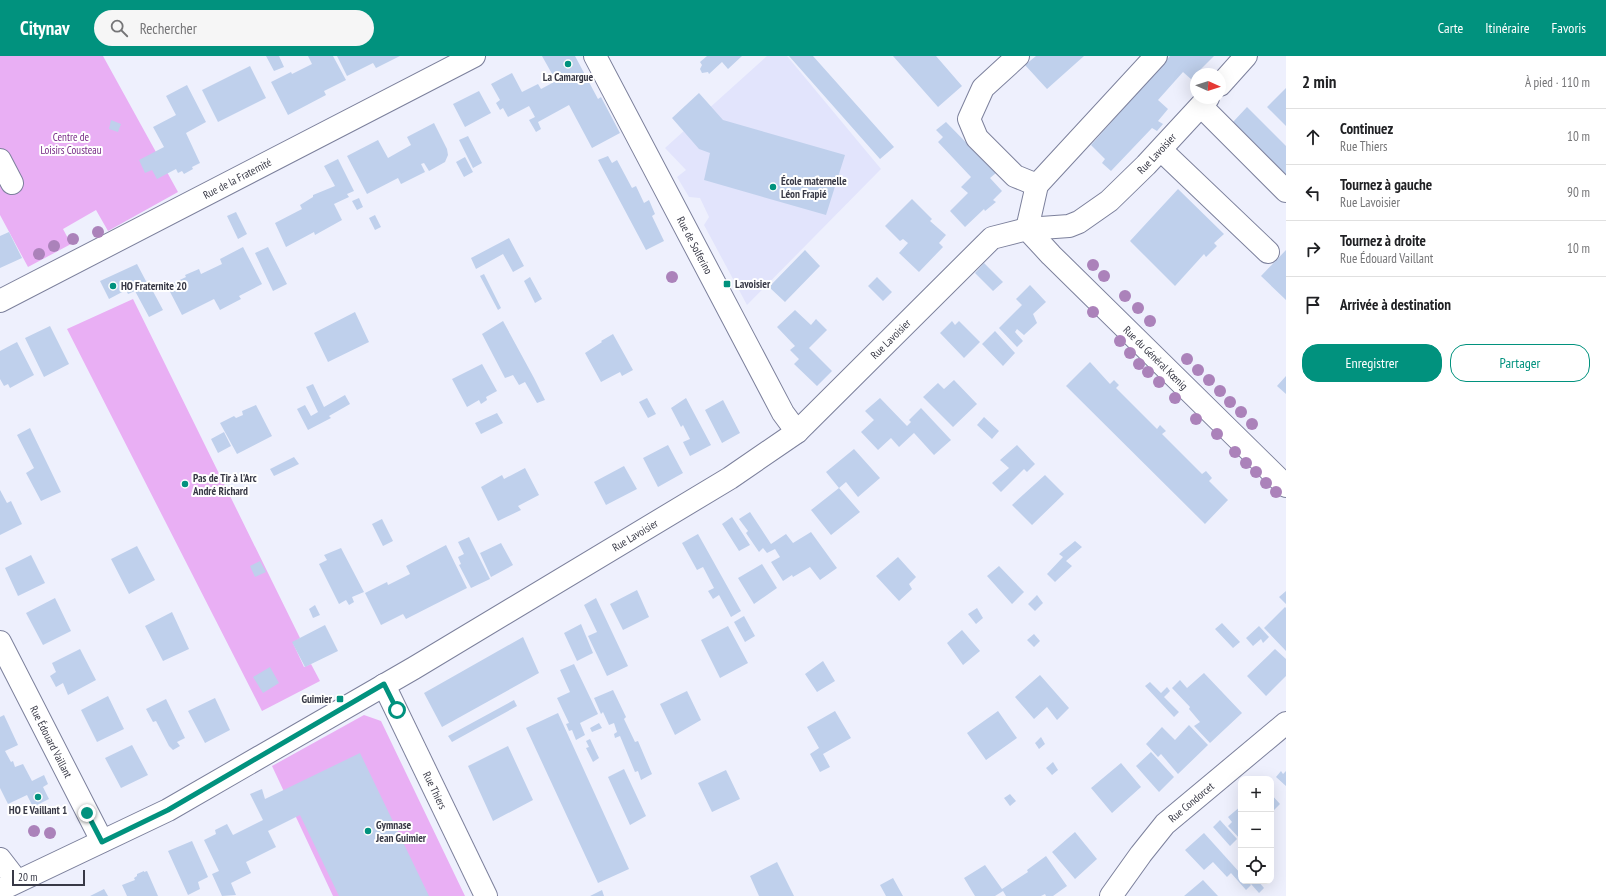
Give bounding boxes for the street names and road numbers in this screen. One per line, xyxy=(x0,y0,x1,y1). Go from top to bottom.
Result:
street label: Rue Lavoisier xyxy=(1134,130,1179,177)
street label: Rue de la Fraternité xyxy=(201,155,274,202)
street label: Rue de Solferino xyxy=(674,214,716,277)
street label: Rue Lavoisier xyxy=(868,316,913,362)
street label: Rue du Général Kœnig xyxy=(1120,323,1191,393)
street label: Rue Lavoisier xyxy=(610,516,660,554)
street label: Rue Édouard Vaillant xyxy=(27,703,75,780)
street label: Rue Thiers xyxy=(420,769,450,812)
street label: Rue Condorcet xyxy=(1165,779,1217,825)

